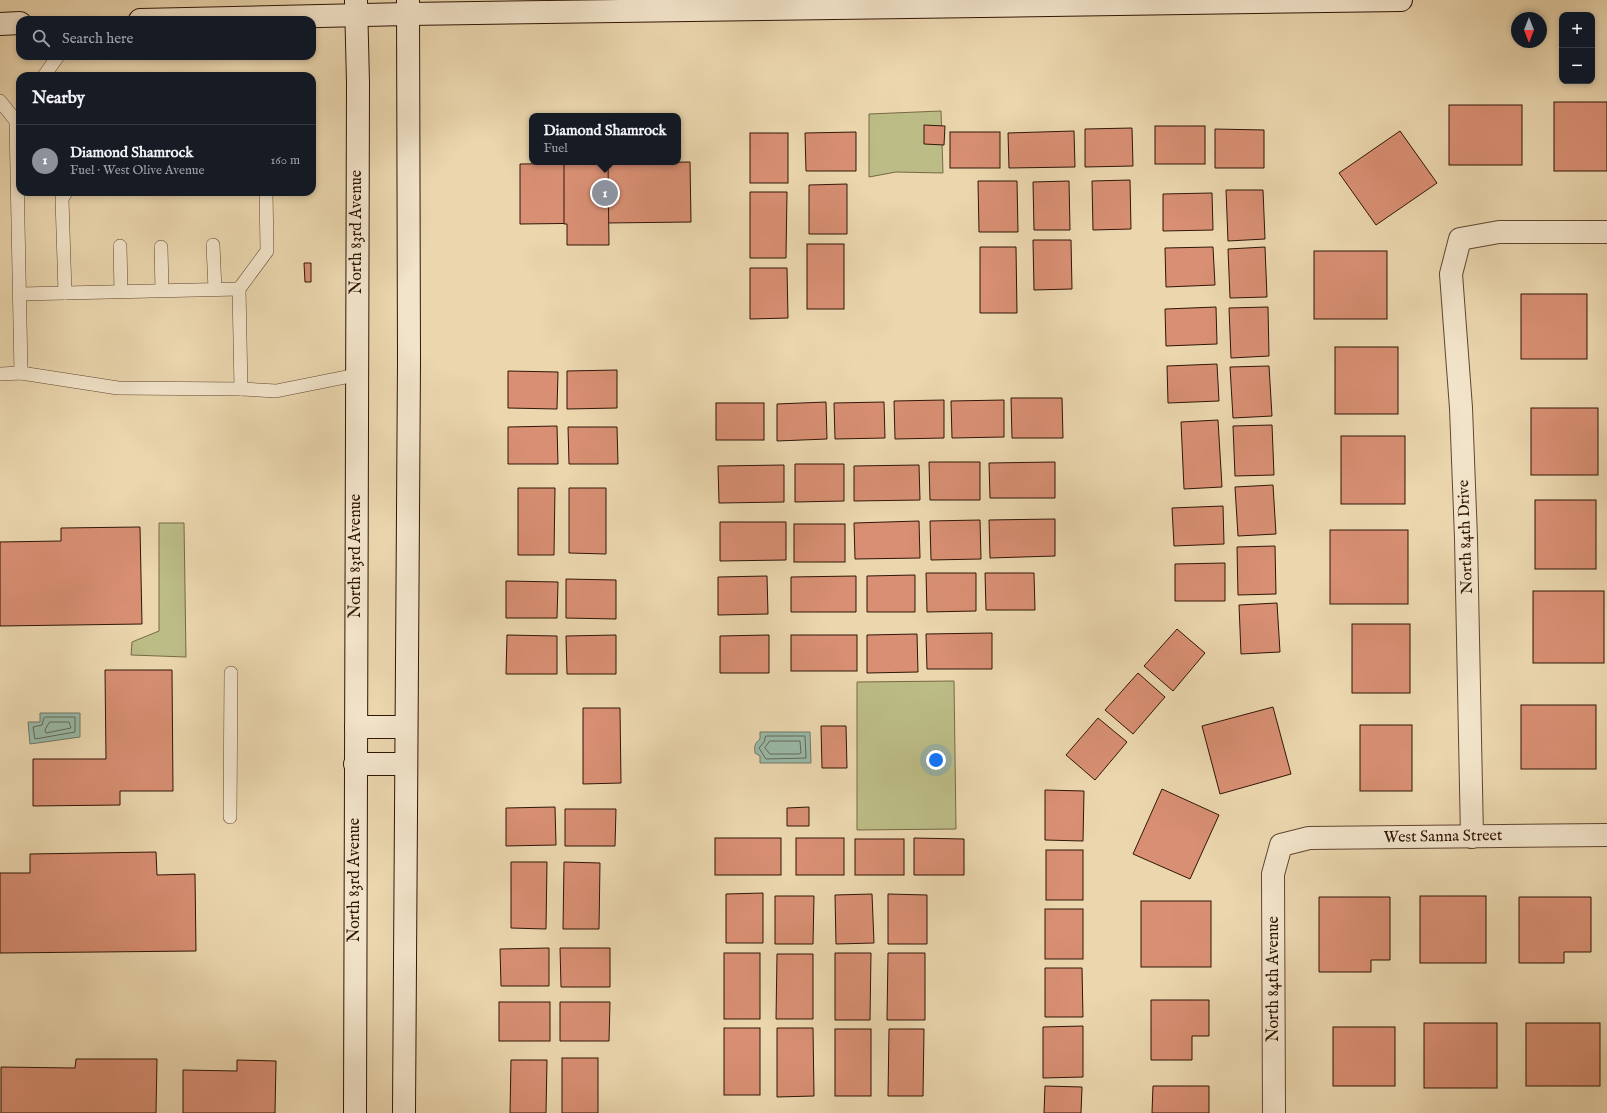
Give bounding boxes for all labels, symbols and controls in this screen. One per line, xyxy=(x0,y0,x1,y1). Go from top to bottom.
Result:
north arrow xyxy=(1511,12,1547,48)
map controls xyxy=(1559,12,1595,84)
button: + xyxy=(1559,12,1595,48)
search box xyxy=(16,16,316,60)
icon: search xyxy=(30,27,52,49)
text: Search here xyxy=(62,29,133,48)
button: − xyxy=(1559,48,1595,84)
text: Nearby xyxy=(32,88,85,109)
popup xyxy=(529,113,681,165)
text: Diamond Shamrock xyxy=(543,121,667,140)
text: Fuel xyxy=(543,140,568,157)
text: Diamond Shamrock xyxy=(70,143,193,162)
text: 1 xyxy=(43,152,47,169)
text: 160 m xyxy=(270,152,300,169)
text: Fuel · West Olive Avenue xyxy=(70,162,205,179)
street label: North 83rd Avenue xyxy=(347,170,367,294)
pin: 1 xyxy=(592,178,618,208)
street label: North 84th Drive xyxy=(1454,480,1478,594)
street label: North 83rd Avenue xyxy=(346,494,366,618)
your location xyxy=(926,750,946,770)
street label: North 83rd Avenue xyxy=(345,818,365,942)
street label: West Sanna Street xyxy=(1383,826,1503,848)
street label: North 84th Avenue xyxy=(1264,916,1284,1042)

